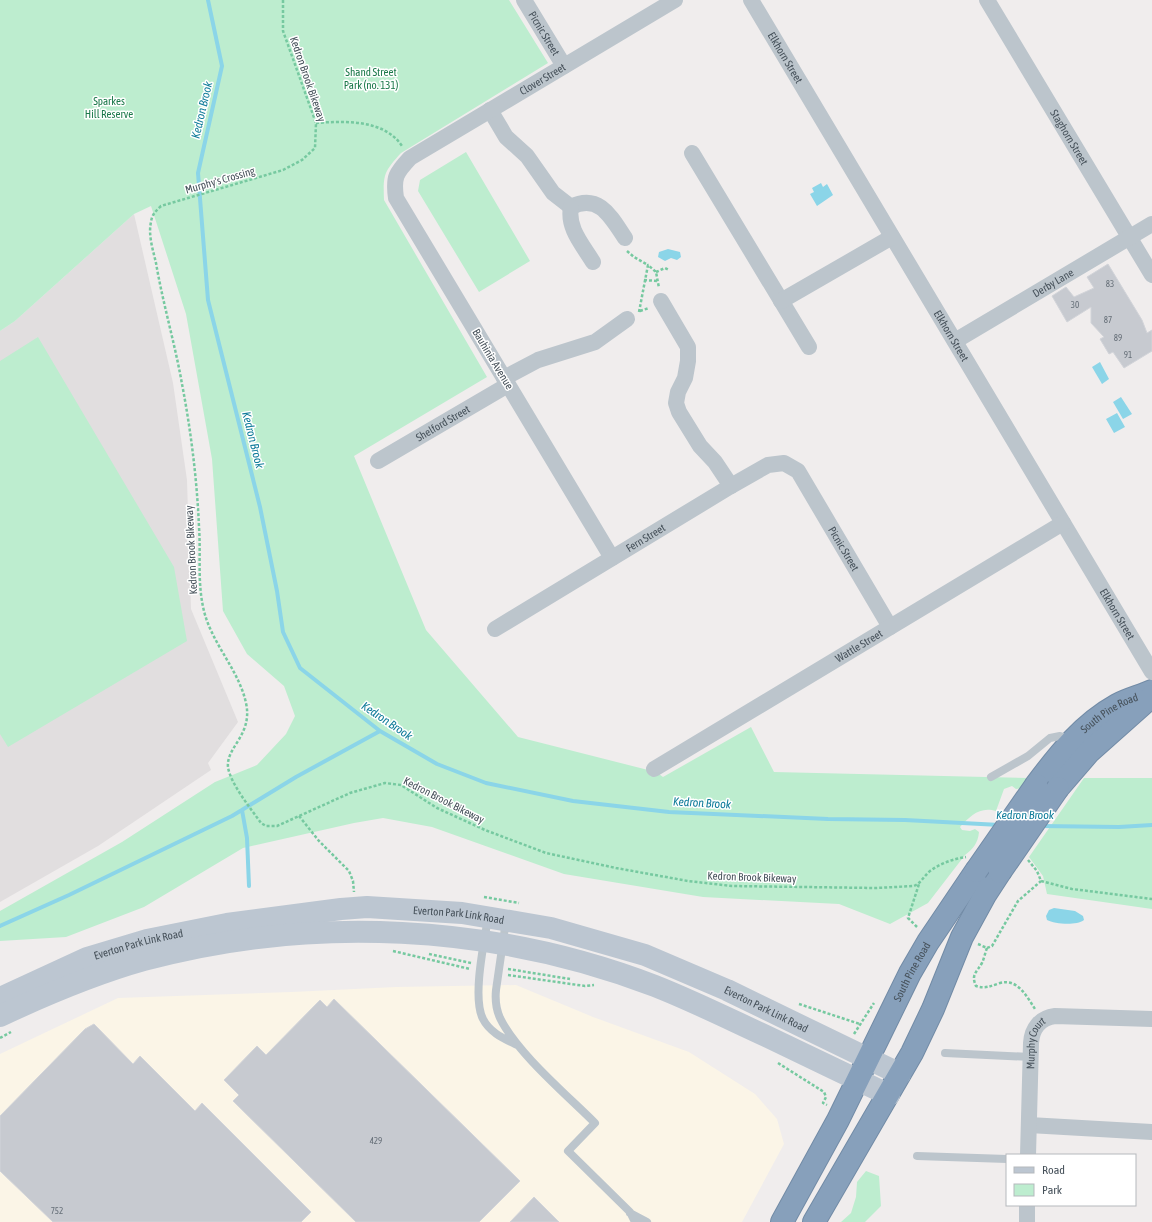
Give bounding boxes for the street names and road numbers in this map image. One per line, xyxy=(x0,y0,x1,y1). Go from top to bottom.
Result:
street label: Picnic Street xyxy=(526,9,562,58)
street label: Elkhorn Street xyxy=(766,30,805,85)
street label: Kedron Brook Bikeway xyxy=(288,35,328,124)
street label: Clover Street xyxy=(517,61,568,97)
street label: Staghorn Street xyxy=(1048,107,1091,167)
street label: Murphy's Crossing xyxy=(184,164,256,196)
street label: Derby Lane xyxy=(1030,266,1076,300)
street label: Elkhorn Street xyxy=(932,308,971,363)
street label: Bauhinia Avenue xyxy=(470,327,516,391)
street label: Shelford Street xyxy=(414,403,472,444)
street label: Kedron Brook Bikeway xyxy=(183,505,199,595)
street label: Fern Street xyxy=(624,521,667,554)
street label: Picnic Street xyxy=(826,524,862,573)
street label: Elkhorn Street xyxy=(1098,586,1137,642)
street label: Wattle Street xyxy=(833,627,884,665)
street label: South Pine Road xyxy=(1078,691,1139,735)
street label: Kedron Brook Bikeway xyxy=(402,774,487,826)
street label: Kedron Brook Bikeway xyxy=(707,869,797,885)
street label: Everton Park Link Road xyxy=(413,904,505,926)
street label: Everton Park Link Road xyxy=(92,927,184,962)
street label: South Pine Road xyxy=(891,940,933,1003)
street label: Everton Park Link Road xyxy=(722,984,810,1034)
street label: Murphy Court xyxy=(1024,1014,1047,1069)

